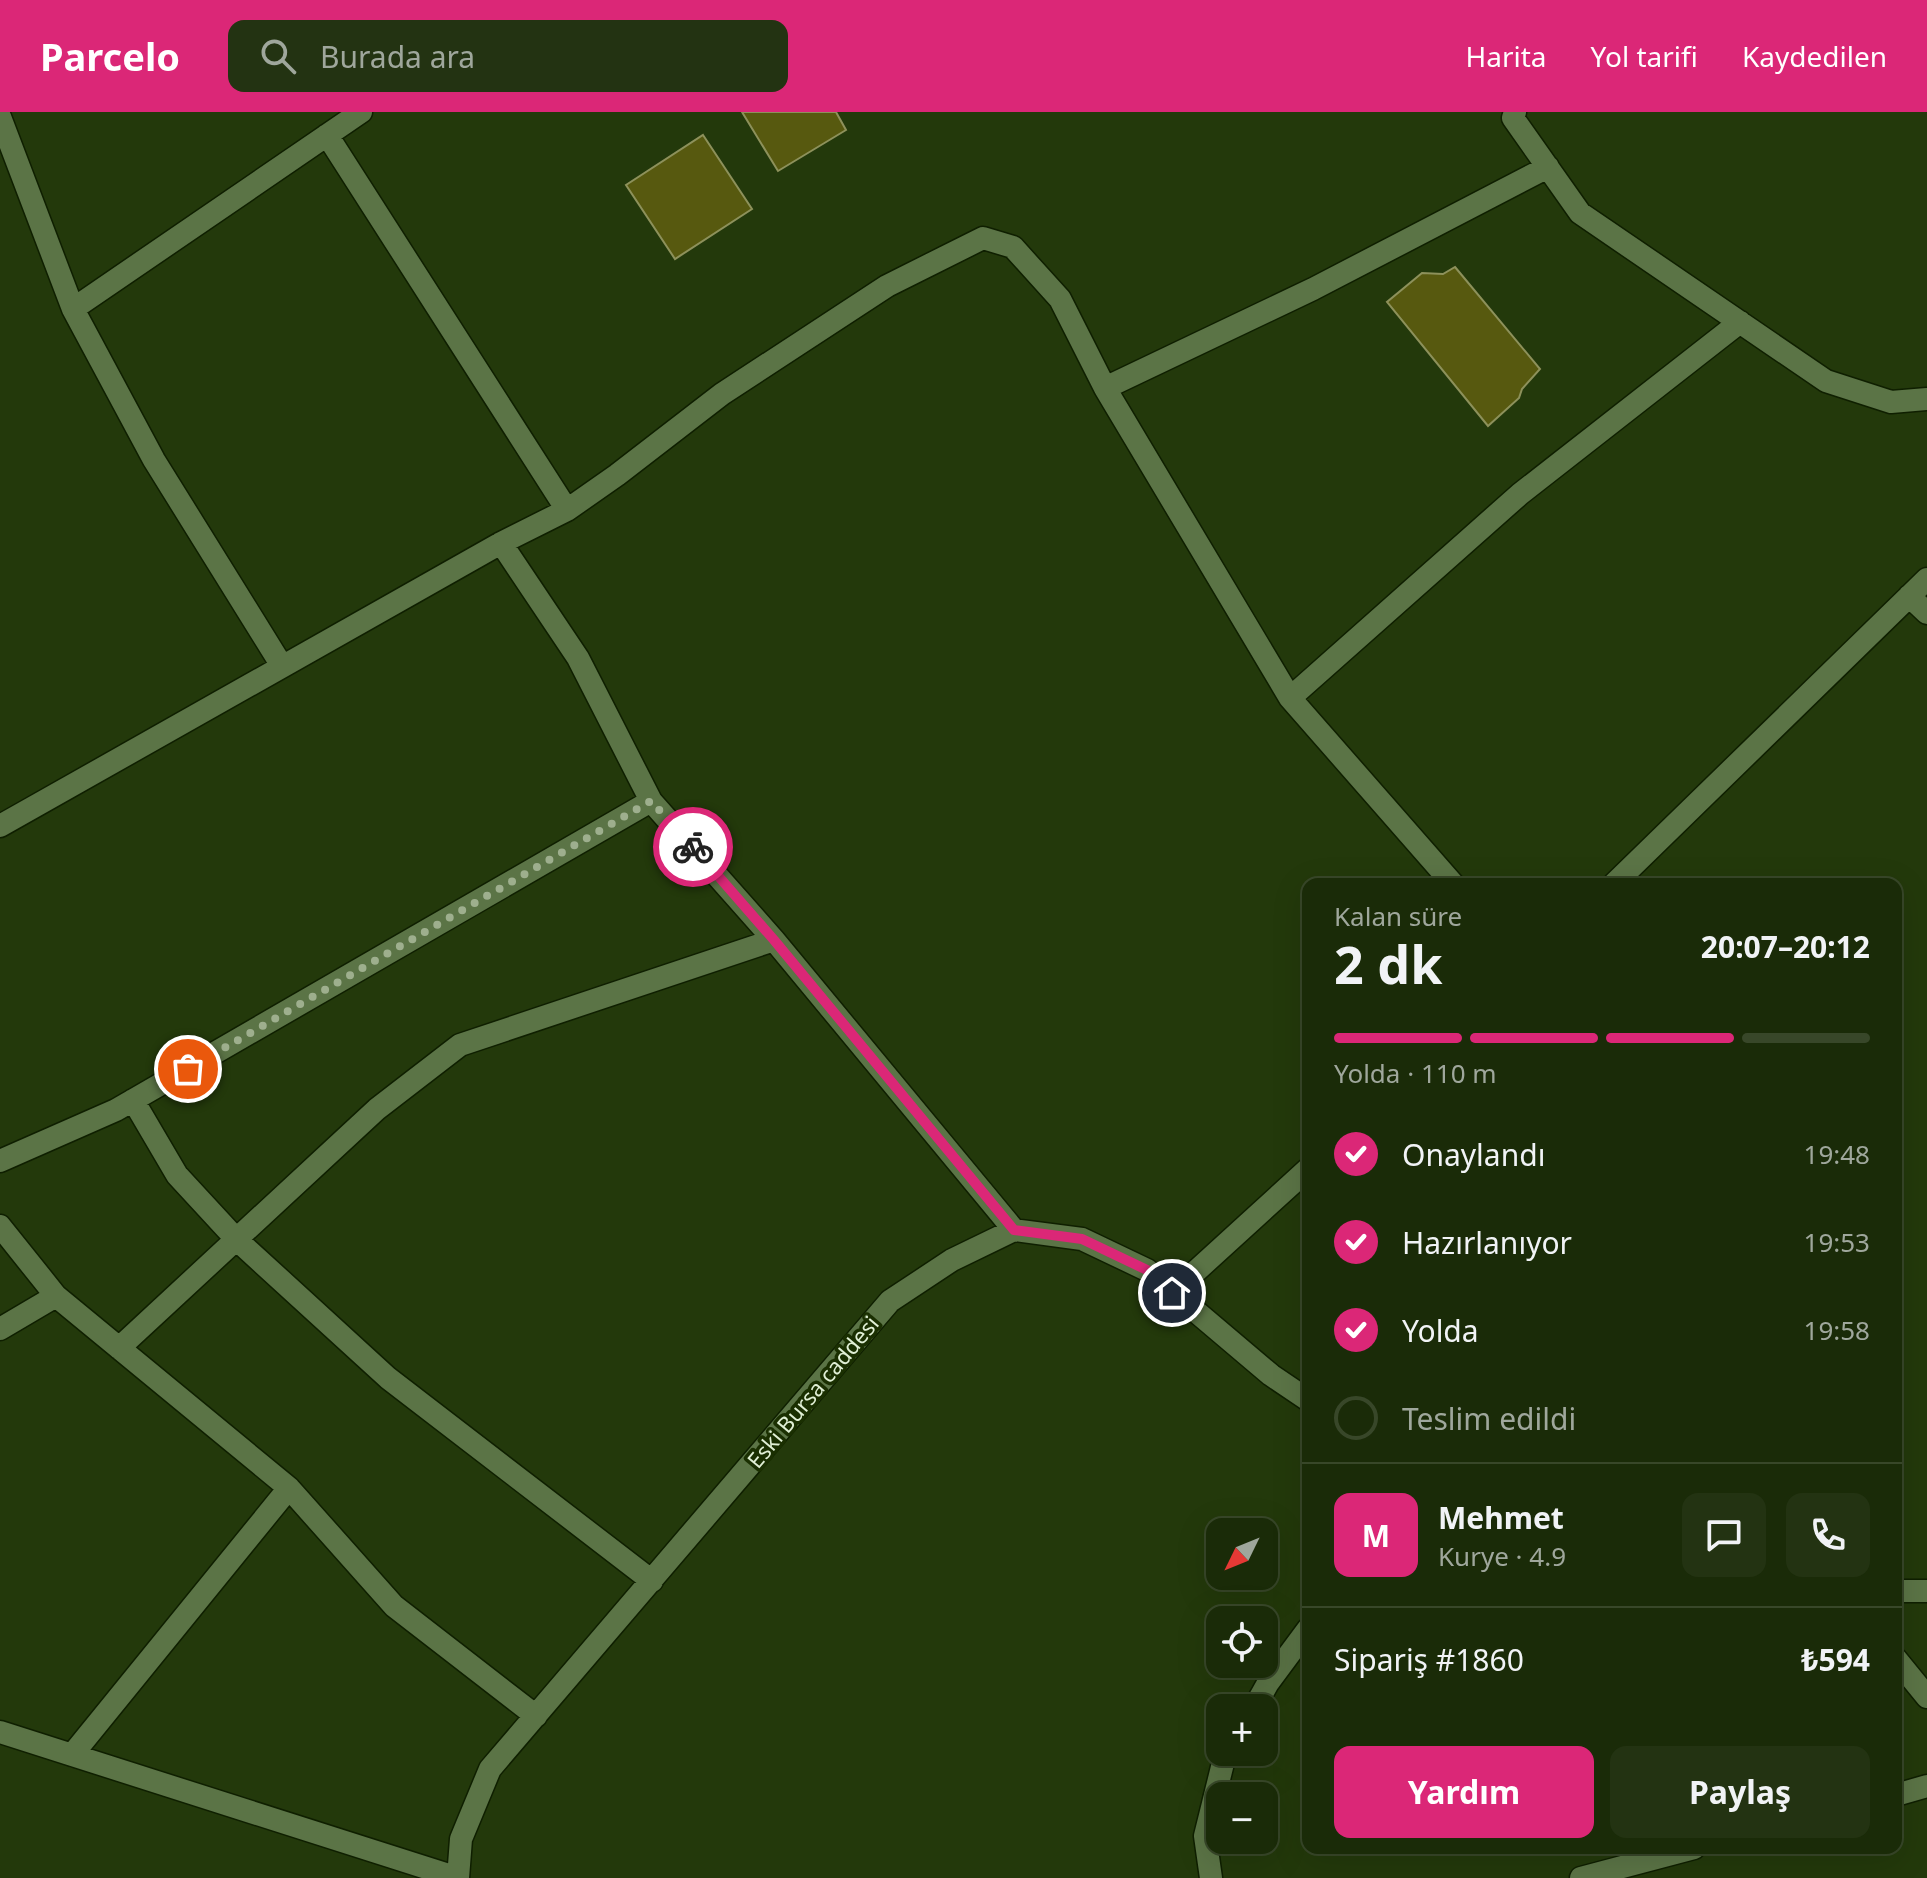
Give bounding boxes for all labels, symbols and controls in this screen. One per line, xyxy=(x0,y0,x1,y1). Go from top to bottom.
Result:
search box xyxy=(228,20,788,92)
text: Parcelo xyxy=(40,30,180,82)
icon: search xyxy=(256,34,300,78)
text: Burada ara xyxy=(320,36,475,77)
text: Harita xyxy=(1465,37,1547,75)
text: Yol tarifi xyxy=(1591,37,1698,75)
text: Kaydedilen xyxy=(1742,37,1887,75)
courier xyxy=(653,807,733,887)
icon: bike xyxy=(671,825,715,869)
text: Kalan süre xyxy=(1334,898,1462,934)
text: 20:07–20:12 xyxy=(1701,926,1870,967)
text: 2 dk xyxy=(1334,928,1442,999)
pin xyxy=(154,1035,222,1103)
icon: bag xyxy=(166,1047,210,1091)
text: Yolda · 110 m xyxy=(1334,1055,1497,1091)
icon: check xyxy=(1334,1132,1378,1176)
text: Onaylandı xyxy=(1402,1134,1545,1175)
text: 19:48 xyxy=(1804,1136,1870,1172)
icon: check xyxy=(1334,1220,1378,1264)
text: Hazırlanıyor xyxy=(1402,1222,1572,1263)
text: 19:53 xyxy=(1804,1224,1870,1260)
pin xyxy=(1138,1259,1206,1327)
icon: home xyxy=(1150,1271,1194,1315)
icon: check xyxy=(1334,1308,1378,1352)
street label: Eski Bursa caddesi xyxy=(740,1309,885,1474)
text: Yolda xyxy=(1402,1310,1479,1351)
text: 19:58 xyxy=(1804,1312,1870,1348)
text: Teslim edildi xyxy=(1402,1398,1576,1439)
button: chat xyxy=(1682,1493,1766,1577)
button: phone xyxy=(1786,1493,1870,1577)
text: Mehmet xyxy=(1438,1497,1564,1538)
text: M xyxy=(1362,1515,1390,1556)
north arrow xyxy=(1206,1518,1278,1590)
map controls xyxy=(1206,1518,1278,1854)
text: Kurye · 4.9 xyxy=(1438,1538,1566,1574)
button: locate xyxy=(1206,1606,1278,1678)
text: Sipariş #1860 xyxy=(1334,1639,1524,1680)
text: ₺594 xyxy=(1801,1639,1870,1680)
button: + xyxy=(1206,1694,1278,1766)
button: Yardım xyxy=(1334,1746,1594,1838)
button: Paylaş xyxy=(1610,1746,1870,1838)
button: − xyxy=(1206,1782,1278,1854)

